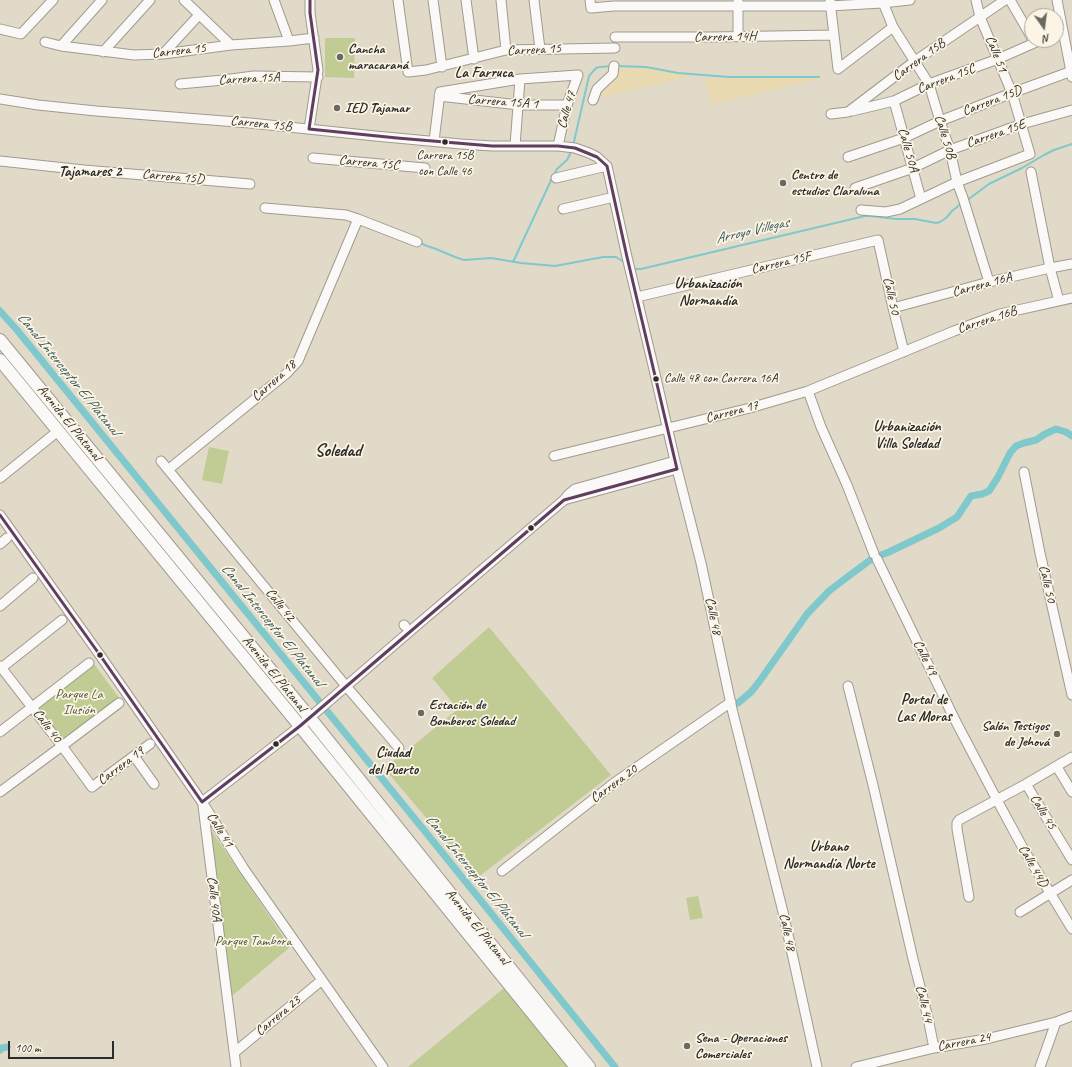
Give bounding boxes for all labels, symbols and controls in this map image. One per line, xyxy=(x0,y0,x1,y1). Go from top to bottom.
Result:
north arrow xyxy=(1024,8,1064,48)
street label: Carrera 14H xyxy=(694,28,756,46)
text: N xyxy=(1042,31,1052,46)
street label: Calle 51 xyxy=(981,33,1011,75)
street label: Carrera 15B xyxy=(889,35,949,85)
street label: Carrera 15 xyxy=(151,40,207,62)
street label: Carrera 15 xyxy=(507,40,561,60)
place label: Cancha maracaraná xyxy=(348,41,408,74)
marker: Cancha maracaraná xyxy=(335,52,345,62)
street label: Carrera 15C xyxy=(915,60,977,98)
district label: La Farruca xyxy=(455,64,513,82)
street label: Carrera 15A xyxy=(218,69,280,89)
street label: Carrera 15D xyxy=(960,82,1024,120)
street label: Calle 47 xyxy=(554,89,580,131)
street label: Carrera 15A 1 xyxy=(467,91,539,113)
place label: IED Tajamar xyxy=(345,100,409,116)
marker: IED Tajamar xyxy=(332,103,342,113)
street label: Carrera 15B xyxy=(230,112,292,136)
street label: Calle 50B xyxy=(930,113,960,161)
street label: Carrera 15E xyxy=(964,116,1028,152)
street label: Calle 50A xyxy=(894,126,922,174)
marker: Carrera 15B con Calle 46 xyxy=(440,137,450,147)
place label: Carrera 15B con Calle 46 xyxy=(416,148,474,179)
street label: Carrera 15C xyxy=(338,152,400,174)
district label: Tajamares 2 xyxy=(58,163,122,181)
street label: Carrera 15D xyxy=(141,166,205,188)
place label: Centro de estudios Claraluna xyxy=(791,167,879,200)
marker: Centro de estudios Claraluna xyxy=(778,178,788,188)
water label: Arroyo Villegas xyxy=(714,214,790,248)
street label: Carrera 15F xyxy=(750,248,812,278)
street label: Carrera 16A xyxy=(950,269,1014,301)
district label: Urbanización Normandía xyxy=(674,275,742,310)
street label: Calle 50 xyxy=(879,276,903,316)
street label: Carrera 16B xyxy=(955,303,1019,337)
water label: Canal Interceptor El Platanal xyxy=(13,309,123,439)
street label: Carrera 18 xyxy=(248,357,300,405)
place label: Calle 48 con Carrera 16A xyxy=(664,371,777,387)
marker: Calle 48 con Carrera 16A xyxy=(651,374,661,384)
street label: Avenida El Platanal xyxy=(33,382,105,464)
street label: Carrera 17 xyxy=(704,397,760,427)
district label: Urbanización Villa Soledad xyxy=(873,418,941,453)
district label: Soledad xyxy=(315,440,361,462)
unlabelled marker xyxy=(526,523,536,533)
water label: Canal Interceptor El Platanal xyxy=(217,560,327,690)
street label: Calle 50 xyxy=(1035,564,1059,604)
street label: Calle 42 xyxy=(262,585,298,625)
street label: Calle 48 xyxy=(701,596,725,636)
street label: Avenida El Platanal xyxy=(238,633,310,715)
street label: Calle 49 xyxy=(909,637,941,679)
unlabelled marker xyxy=(95,650,105,660)
park label: Parque La Ilusión xyxy=(55,686,103,718)
district label: Portal de Las Moras xyxy=(896,691,952,726)
place label: Estación de Bomberos Soledad xyxy=(429,697,515,730)
street label: Calle 40 xyxy=(29,706,65,746)
marker: Estación de Bomberos Soledad xyxy=(416,708,426,718)
place label: Salón Testigos de Jehová xyxy=(982,718,1049,750)
marker: Salón Testigos de Jehová xyxy=(1052,729,1062,739)
unlabelled marker xyxy=(271,739,281,749)
street label: Carrera 19 xyxy=(94,743,148,789)
district label: Ciudad del Puerto xyxy=(368,744,418,779)
street label: Carrera 20 xyxy=(587,761,641,807)
street label: Calle 45 xyxy=(1026,791,1060,833)
street label: Calle 41 xyxy=(203,809,237,851)
water label: Canal Interceptor El Platanal xyxy=(421,811,531,941)
district label: Urbano Normandía Norte xyxy=(783,838,875,873)
street label: Calle 44D xyxy=(1014,842,1052,890)
street label: Calle 40A xyxy=(203,876,225,922)
street label: Avenida El Platanal xyxy=(441,886,513,968)
street label: Calle 48 xyxy=(775,912,799,952)
park label: Parque Tambora xyxy=(215,933,291,949)
street label: Calle 44 xyxy=(911,984,937,1024)
street label: Carrera 23 xyxy=(252,992,304,1040)
street label: Carrera 24 xyxy=(936,1029,992,1055)
place label: Sena - Operaciones Comerciales xyxy=(695,1030,787,1062)
scale bar xyxy=(10,1033,116,1059)
text: 100 m xyxy=(15,1040,41,1056)
marker: Sena - Operaciones Comerciales xyxy=(682,1041,692,1051)

